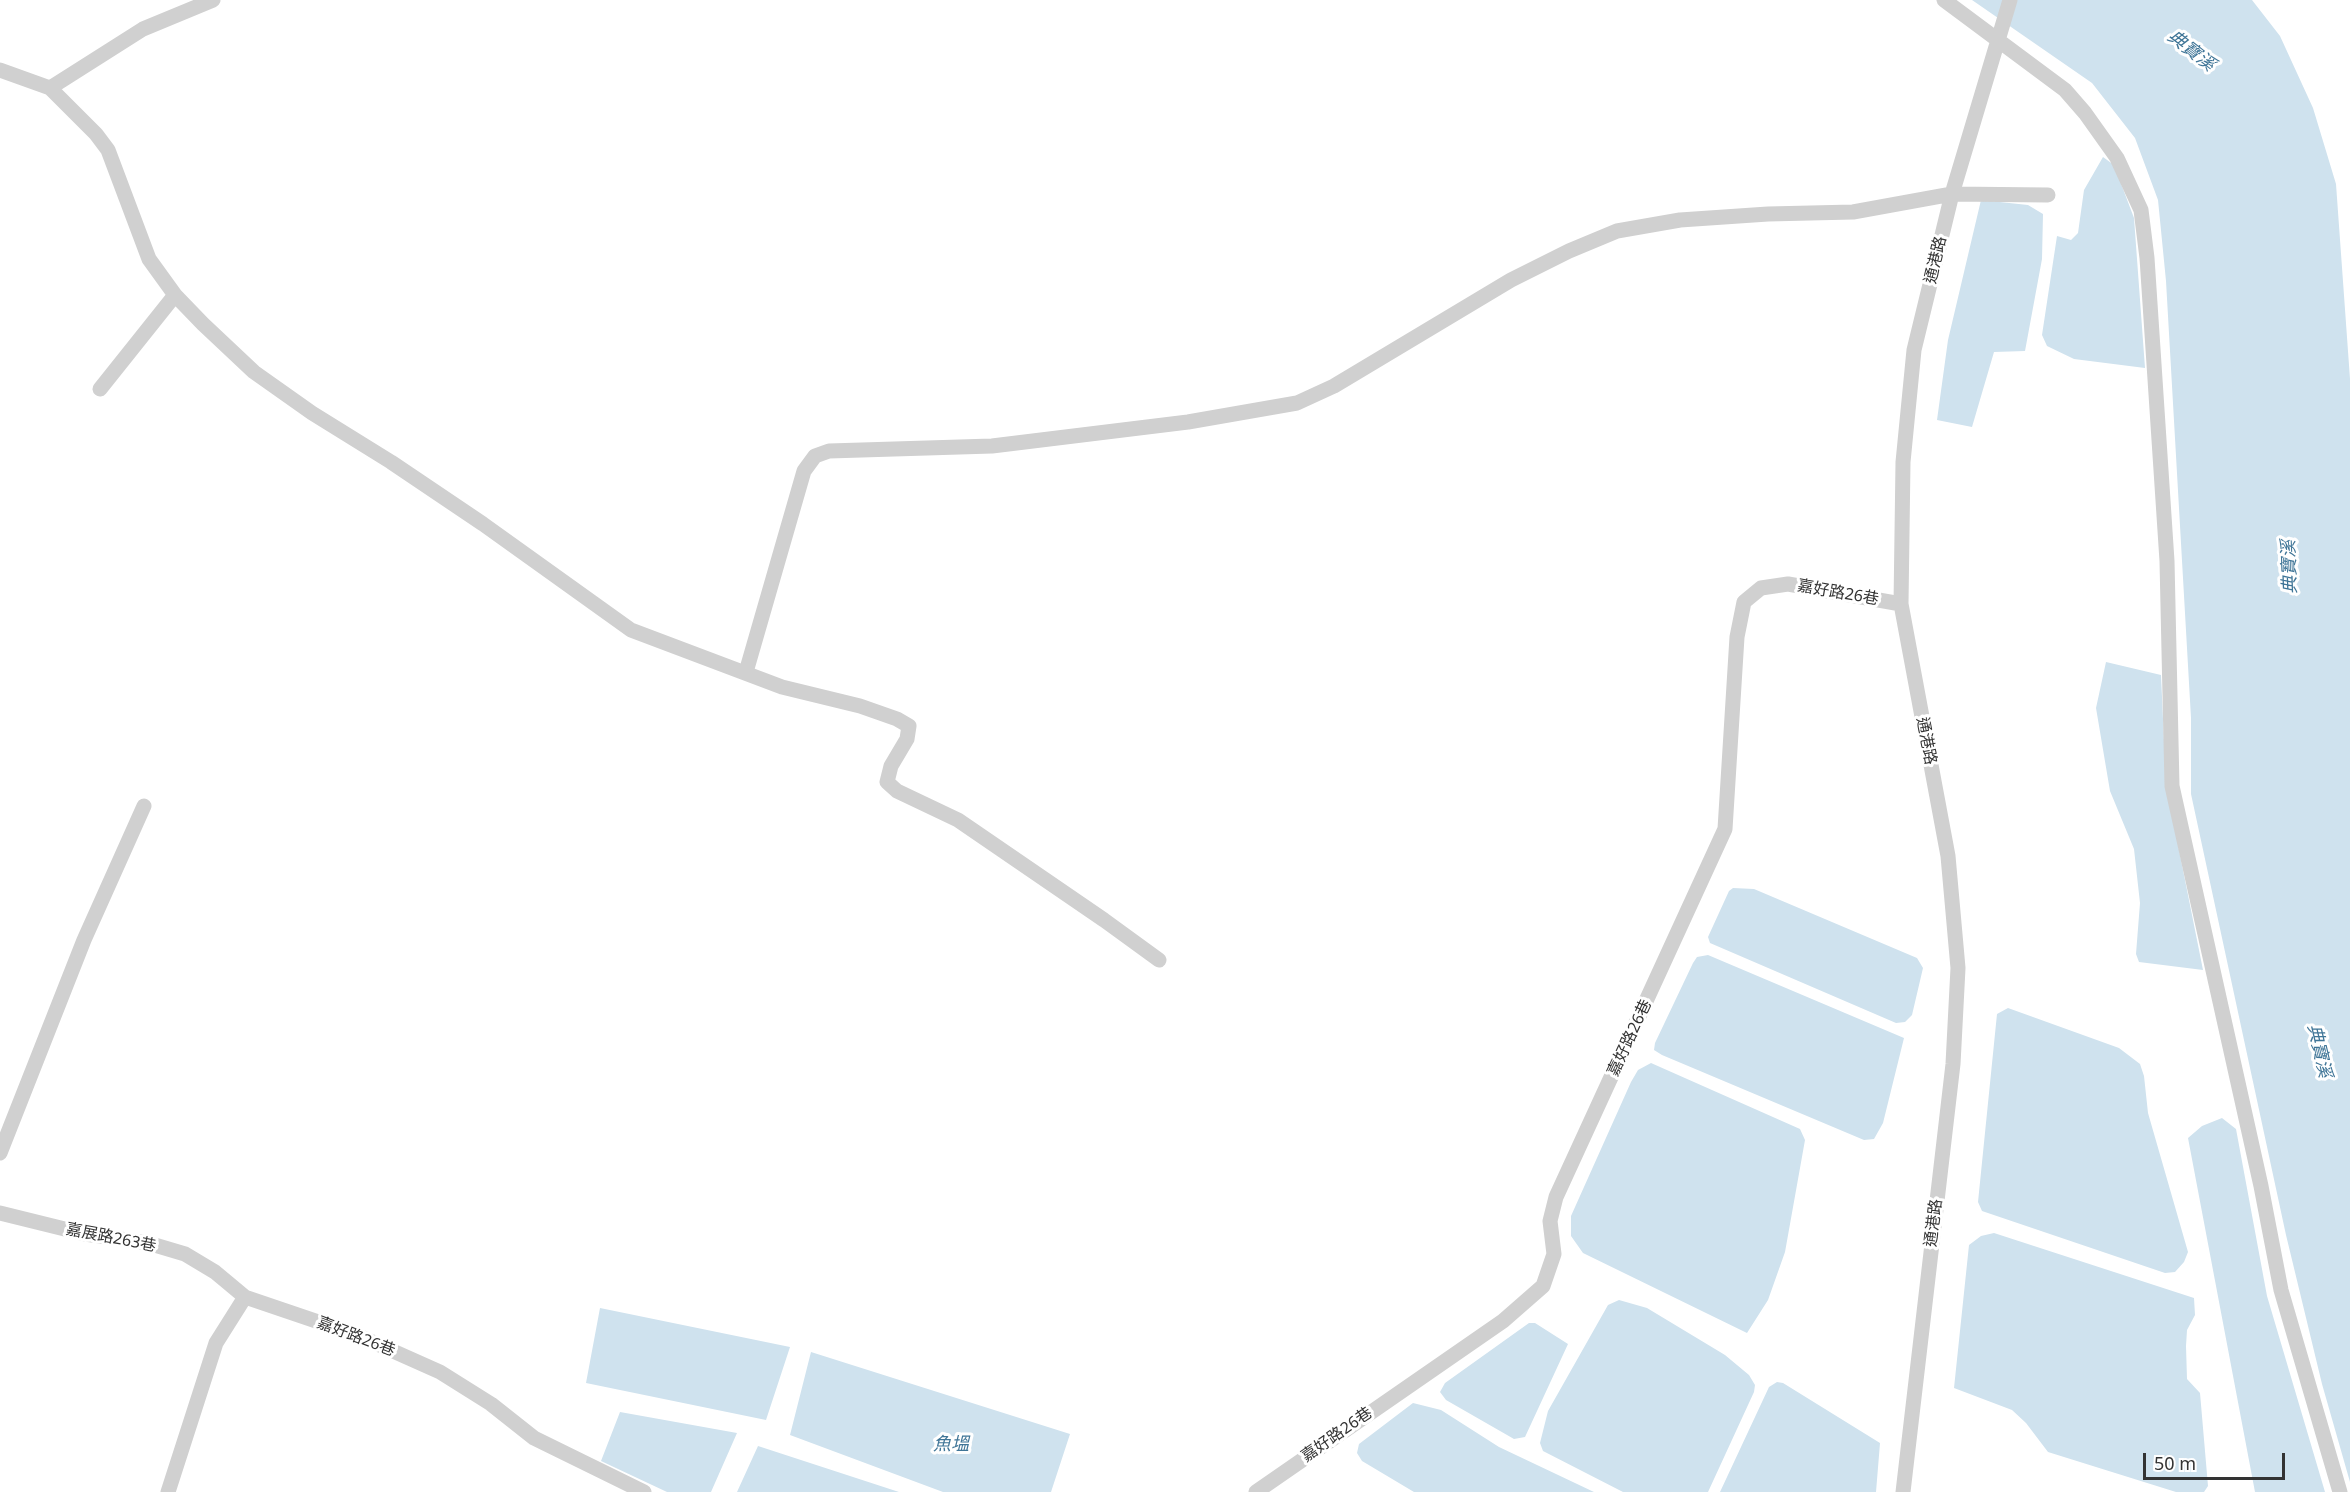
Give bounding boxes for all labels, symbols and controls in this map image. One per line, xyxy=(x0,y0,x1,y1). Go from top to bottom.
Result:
water label: 典寶溪 xyxy=(2163,26,2219,76)
street label: 通港路 xyxy=(1921,234,1951,286)
water label: 典寶溪 xyxy=(2278,540,2302,594)
street label: 嘉好路26巷 xyxy=(1796,576,1880,610)
street label: 通港路 xyxy=(1912,716,1940,766)
street label: 嘉好路26巷 xyxy=(1604,997,1656,1079)
water label: 典寶溪 xyxy=(2302,1022,2336,1080)
street label: 通港路 xyxy=(1922,1198,1946,1248)
street label: 嘉展路263巷 xyxy=(64,1220,158,1256)
street label: 嘉好路26巷 xyxy=(314,1313,398,1361)
street label: 嘉好路26巷 xyxy=(1298,1404,1376,1466)
water label: 魚塭 xyxy=(933,1434,969,1456)
scale bar xyxy=(2146,1441,2288,1479)
text: 50 m xyxy=(2154,1451,2196,1475)

